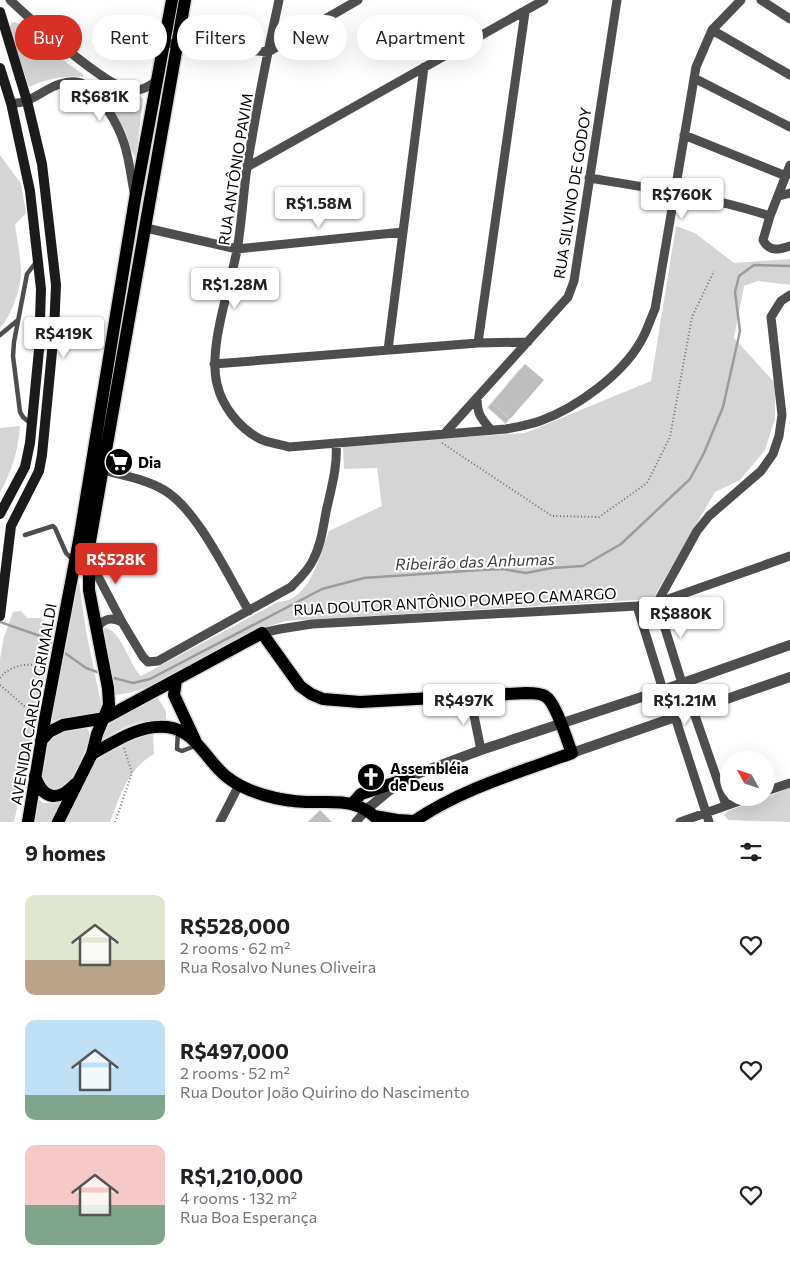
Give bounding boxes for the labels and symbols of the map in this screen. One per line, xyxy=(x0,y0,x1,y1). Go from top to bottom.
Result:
pin: R$681K xyxy=(59,80,141,122)
street label: RUA ANTÔNIO PAVIM xyxy=(213,91,256,246)
street label: RUA SILVINO DE GODOY xyxy=(550,106,594,280)
pin: R$760K xyxy=(641,178,723,220)
pin: R$1.58M xyxy=(273,186,365,229)
pin: R$1.28M xyxy=(189,268,281,310)
pin: R$419K xyxy=(23,316,105,359)
supermarket icon: Dia xyxy=(104,447,134,477)
place label: Dia xyxy=(138,453,161,471)
pin: R$528K xyxy=(75,542,157,585)
water label: Ribeirão das Anhumas xyxy=(395,549,555,573)
street label: RUA DOUTOR ANTÔNIO POMPEO CAMARGO xyxy=(293,583,617,618)
pin: R$880K xyxy=(640,596,722,639)
street label: AVENIDA CARLOS GRIMALDI xyxy=(6,602,60,806)
pin: R$497K xyxy=(423,684,505,726)
pin: R$1.21M xyxy=(639,684,731,726)
north arrow xyxy=(720,751,775,806)
place label: Assembléia de Deus xyxy=(390,759,469,794)
church icon: Assembléia de Deus xyxy=(356,762,386,792)

